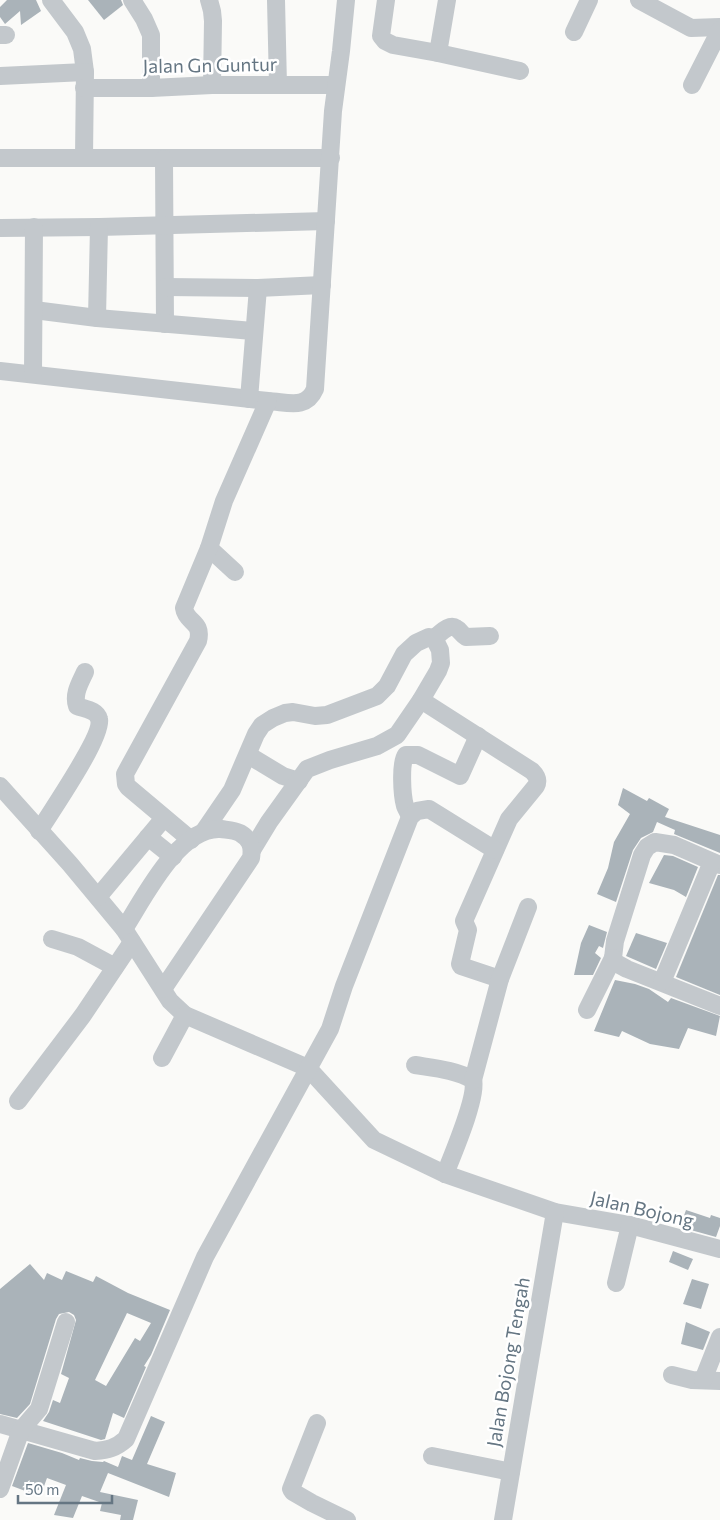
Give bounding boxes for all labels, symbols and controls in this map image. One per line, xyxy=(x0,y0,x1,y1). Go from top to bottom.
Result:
street label: Jalan Gn Guntur xyxy=(142,52,278,77)
street label: Jalan Bojong xyxy=(588,1185,696,1232)
street label: Jalan Bojong Tengah xyxy=(481,1275,534,1449)
scale bar xyxy=(18,1472,111,1504)
text: 50 m xyxy=(25,1480,59,1498)

